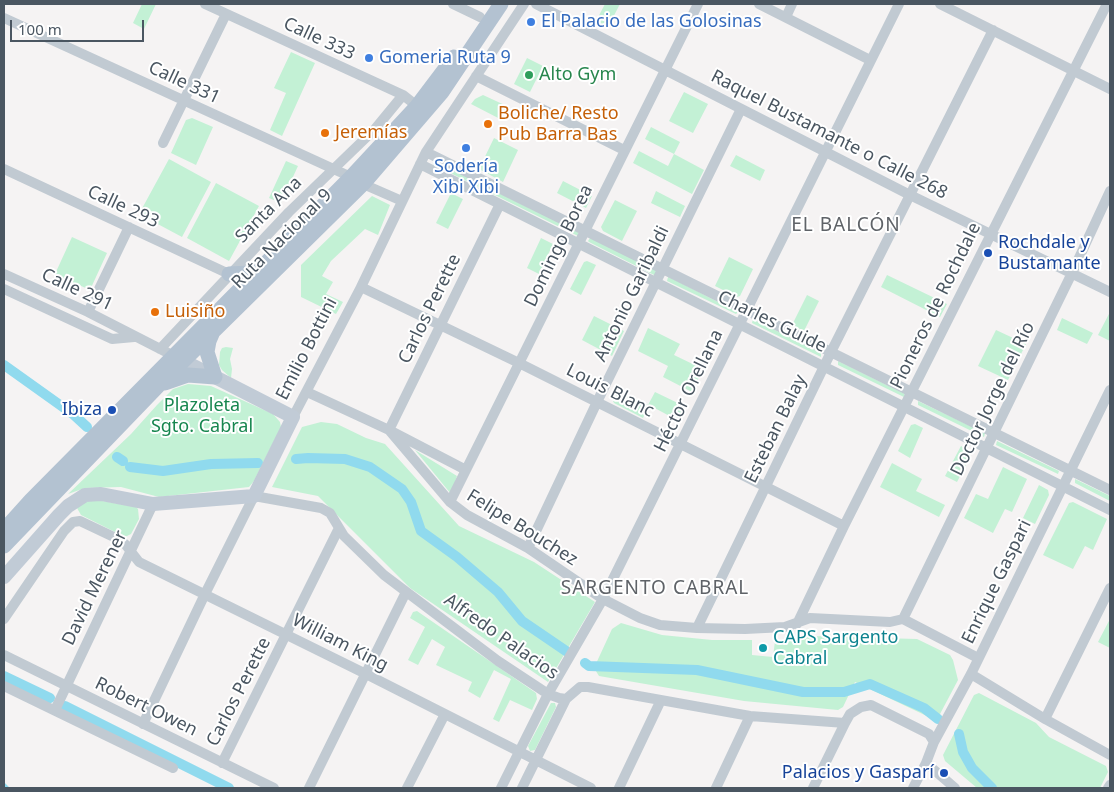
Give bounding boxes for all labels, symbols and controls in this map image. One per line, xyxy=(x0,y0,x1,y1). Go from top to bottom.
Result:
scale bar xyxy=(12,10,146,42)
place label: El Palacio de las Golosinas xyxy=(541,11,761,33)
street label: Calle 333 xyxy=(280,13,358,65)
marker: El Palacio de las Golosinas xyxy=(525,16,537,28)
text: 100 m xyxy=(18,19,62,39)
place label: Gomeria Ruta 9 xyxy=(379,47,511,69)
marker: Gomeria Ruta 9 xyxy=(363,52,375,64)
street label: Calle 331 xyxy=(145,57,223,109)
place label: Alto Gym xyxy=(539,64,616,86)
street label: Raquel Bustamante o Calle 268 xyxy=(707,66,951,204)
marker: Alto Gym xyxy=(523,69,535,81)
place label: Boliche/ Resto Pub Barra Bas xyxy=(498,103,619,146)
marker: Boliche/ Resto Pub Barra Bas xyxy=(482,118,494,130)
place label: Jeremías xyxy=(335,122,407,144)
marker: Jeremías xyxy=(319,127,331,139)
marker: Sodería Xibi Xibi xyxy=(460,142,472,154)
place label: Sodería Xibi Xibi xyxy=(433,156,499,198)
street label: Santa Ana xyxy=(231,172,307,248)
street label: Calle 293 xyxy=(84,181,162,233)
street label: Domingo Borea xyxy=(520,181,598,311)
street label: Ruta Nacional 9 xyxy=(228,185,336,293)
district label: EL BALCÓN xyxy=(790,215,902,237)
street label: Pioneros de Rochdale xyxy=(886,219,986,393)
street label: Antonio Garibaldi xyxy=(590,223,674,365)
place label: Rochdale y Bustamante xyxy=(998,232,1101,274)
marker: Rochdale y Bustamante xyxy=(982,247,994,259)
street label: Carlos Perette xyxy=(394,251,466,367)
street label: Calle 291 xyxy=(38,264,116,316)
street label: Charles Guide xyxy=(714,286,830,358)
street label: Emilio Bottini xyxy=(272,294,342,404)
place label: Luisiño xyxy=(165,301,225,323)
marker: Luisiño xyxy=(149,306,161,318)
street label: Doctor Jorge del Río xyxy=(946,319,1040,479)
street label: Héctor Orellana xyxy=(650,326,728,456)
street label: Louis Blanc xyxy=(563,360,657,422)
street label: Esteban Balay xyxy=(740,371,812,487)
park label: Plazoleta Sgto. Cabral xyxy=(151,395,253,438)
place label: Ibiza xyxy=(62,399,102,421)
marker: Ibiza xyxy=(106,404,118,416)
street label: Felipe Bouchez xyxy=(463,485,581,571)
street label: Enrique Gaspari xyxy=(958,516,1036,648)
street label: David Merener xyxy=(58,527,132,649)
district label: SARGENTO CABRAL xyxy=(559,578,751,600)
street label: Alfredo Palacios xyxy=(440,590,562,684)
street label: William King xyxy=(288,610,392,676)
place label: CAPS Sargento Cabral xyxy=(773,627,898,670)
street label: Carlos Perette xyxy=(202,634,276,750)
marker: CAPS Sargento Cabral xyxy=(757,642,769,654)
street label: Robert Owen xyxy=(91,673,201,741)
place label: Palacios y Gasparí xyxy=(782,762,934,784)
marker: Palacios y Gasparí xyxy=(938,767,950,779)

